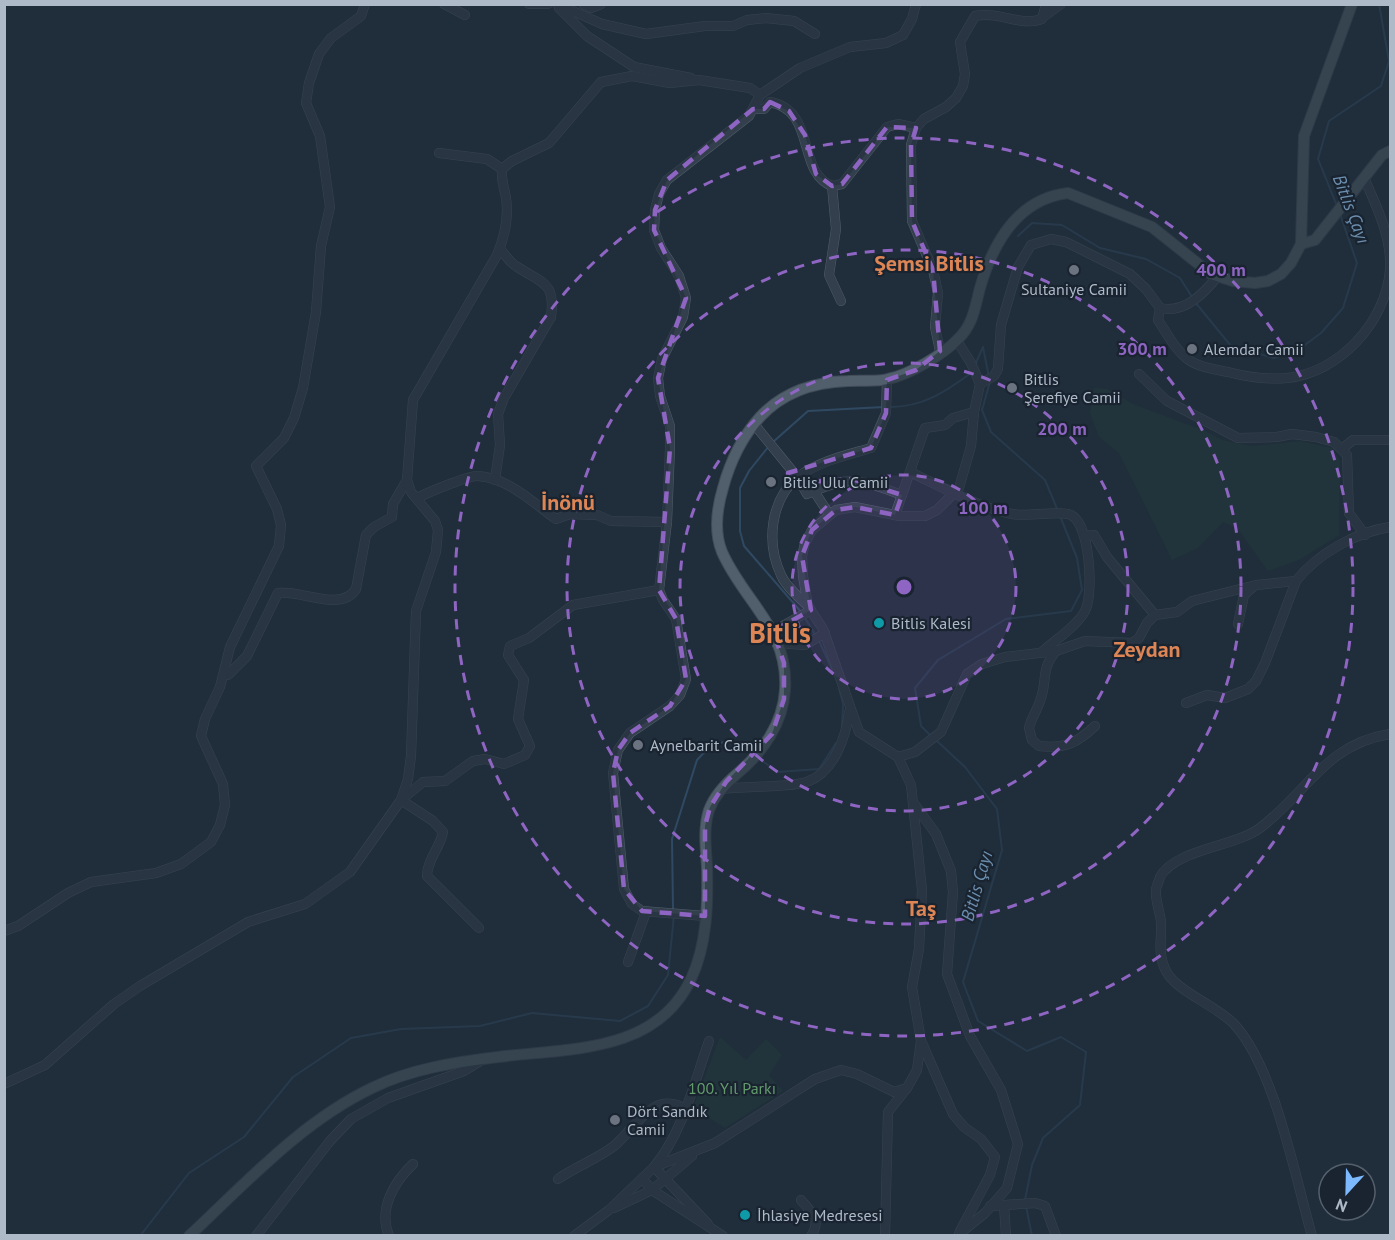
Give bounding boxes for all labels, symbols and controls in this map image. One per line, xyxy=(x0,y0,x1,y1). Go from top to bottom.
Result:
water label: Bitlis Çayı xyxy=(1328,171,1375,247)
district label: Şemsi Bitlis xyxy=(874,249,984,277)
text: 400 m xyxy=(1196,258,1246,281)
marker: Sultaniye Camii xyxy=(1067,263,1081,277)
place label: Sultaniye Camii xyxy=(1021,279,1127,299)
text: 300 m xyxy=(1117,337,1167,360)
place label: Alemdar Camii xyxy=(1204,339,1304,359)
marker: Alemdar Camii xyxy=(1185,342,1199,356)
place label: Bitlis Şerefiye Camii xyxy=(1024,369,1121,407)
marker: Bitlis Şerefiye Camii xyxy=(1005,381,1019,395)
text: 200 m xyxy=(1037,417,1087,440)
place label: Bitlis Ulu Camii xyxy=(783,472,888,492)
marker: Bitlis Ulu Camii xyxy=(764,475,778,489)
district label: İnönü xyxy=(541,488,595,516)
text: 100 m xyxy=(958,496,1008,519)
centre of rings xyxy=(894,577,914,597)
place label: Bitlis Kalesi xyxy=(891,613,971,633)
district label: Bitlis xyxy=(749,614,811,651)
marker: Bitlis Kalesi xyxy=(872,616,886,630)
district label: Zeydan xyxy=(1113,635,1181,663)
place label: Aynelbarit Camii xyxy=(650,735,762,755)
marker: Aynelbarit Camii xyxy=(631,738,645,752)
water label: Bitlis Çayı xyxy=(956,848,998,924)
district label: Taş xyxy=(906,894,936,922)
park label: 100. Yıl Parkı xyxy=(688,1078,776,1098)
place label: Dört Sandık Camii xyxy=(627,1101,708,1139)
marker: Dört Sandık Camii xyxy=(608,1113,622,1127)
north arrow xyxy=(1317,1162,1377,1222)
text: N xyxy=(1333,1195,1350,1217)
place label: İhlasiye Medresesi xyxy=(757,1205,883,1225)
marker: İhlasiye Medresesi xyxy=(738,1208,752,1222)

